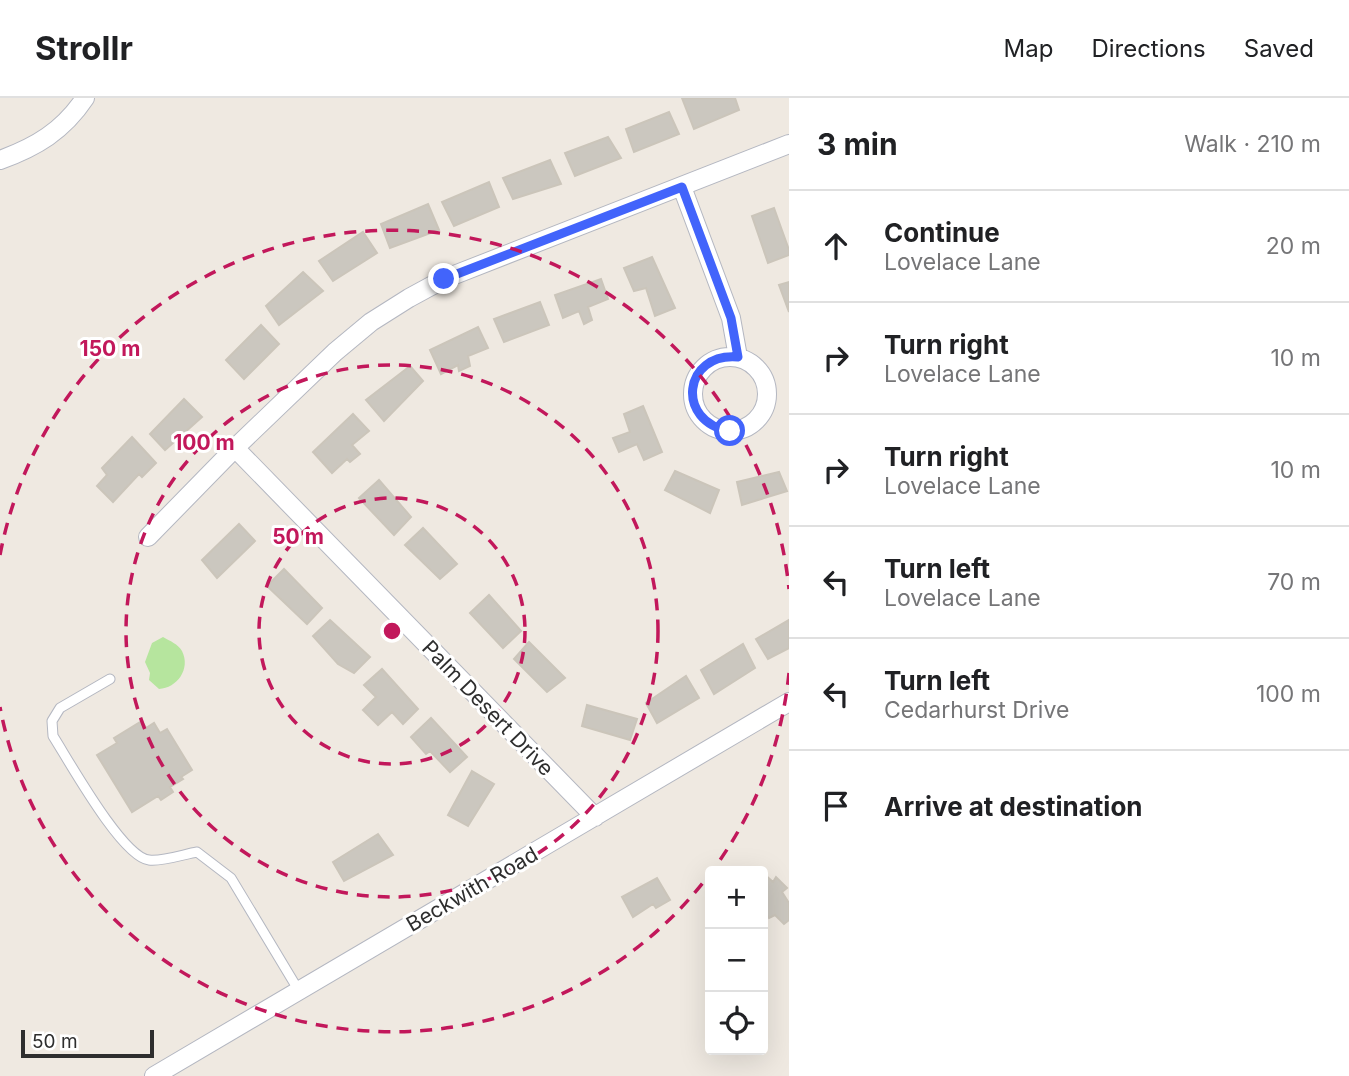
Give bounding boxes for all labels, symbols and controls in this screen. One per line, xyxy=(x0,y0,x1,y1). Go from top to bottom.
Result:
text: Strollr xyxy=(35,28,133,68)
text: Map xyxy=(1004,34,1053,63)
text: Directions xyxy=(1091,34,1206,63)
text: Saved xyxy=(1244,34,1314,63)
text: 3 min xyxy=(817,126,898,162)
text: Walk · 210 m xyxy=(1184,130,1321,158)
text: Continue xyxy=(884,217,1000,248)
icon: ahead xyxy=(817,227,855,265)
text: 20 m xyxy=(1266,232,1321,260)
text: Lovelace Lane xyxy=(884,248,1041,276)
route end xyxy=(428,263,459,294)
text: Turn right xyxy=(884,329,1009,360)
text: 150 m xyxy=(80,336,140,361)
icon: right xyxy=(817,339,855,377)
text: 10 m xyxy=(1271,344,1321,372)
text: Lovelace Lane xyxy=(884,360,1041,388)
route start xyxy=(714,415,745,446)
text: 100 m xyxy=(173,430,235,455)
text: Turn right xyxy=(884,441,1009,472)
icon: right xyxy=(817,451,855,489)
text: 10 m xyxy=(1271,456,1321,484)
text: Lovelace Lane xyxy=(884,472,1041,500)
text: 50 m xyxy=(272,524,324,549)
text: Turn left xyxy=(884,553,990,584)
icon: left xyxy=(817,563,855,601)
text: 70 m xyxy=(1267,568,1321,596)
text: Lovelace Lane xyxy=(884,584,1041,612)
centre of rings xyxy=(380,619,404,643)
street label: Palm Desert Drive xyxy=(417,635,559,781)
text: Turn left xyxy=(884,665,990,696)
icon: left xyxy=(817,675,855,713)
text: 100 m xyxy=(1256,680,1321,708)
text: Cedarhurst Drive xyxy=(884,696,1069,724)
icon: arrive xyxy=(817,787,855,825)
text: Arrive at destination xyxy=(884,791,1143,822)
street label: Beckwith Road xyxy=(402,841,542,937)
map controls xyxy=(705,866,768,1055)
button: + xyxy=(705,866,768,929)
button: − xyxy=(705,929,768,992)
button: locate xyxy=(705,992,768,1055)
scale bar xyxy=(21,1027,154,1059)
text: 50 m xyxy=(32,1030,78,1053)

